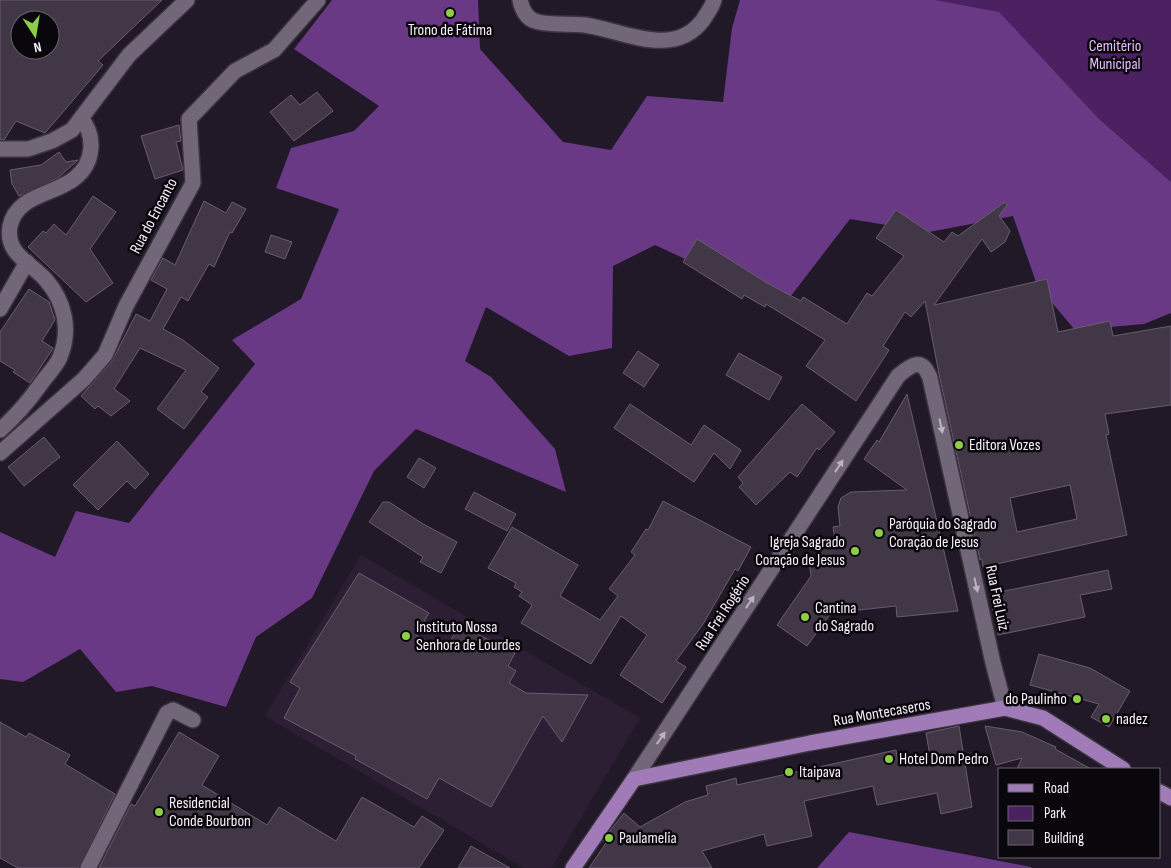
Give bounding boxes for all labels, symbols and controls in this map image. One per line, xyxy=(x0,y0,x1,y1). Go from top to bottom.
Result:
marker: Trono de Fátima xyxy=(444,7,456,19)
north arrow xyxy=(10,10,60,60)
place label: Trono de Fátima xyxy=(408,21,492,40)
park label: Cemitério Municipal xyxy=(1089,37,1141,74)
text: N xyxy=(32,38,43,56)
street label: Rua do Encanto xyxy=(126,175,182,257)
one-way arrow xyxy=(937,418,945,434)
place label: Editora Vozes xyxy=(969,436,1041,455)
marker: Editora Vozes xyxy=(953,439,965,451)
one-way arrow xyxy=(834,460,844,473)
place label: Paróquia do Sagrado Coração de Jesus xyxy=(889,515,997,552)
marker: Paróquia do Sagrado Coração de Jesus xyxy=(873,527,885,539)
place label: Igreja Sagrado Coração de Jesus xyxy=(755,533,845,570)
marker: Igreja Sagrado Coração de Jesus xyxy=(849,545,861,557)
street label: Rua Frei Luiz xyxy=(981,564,1013,633)
street label: Rua Frei Rogério xyxy=(692,572,754,654)
one-way arrow xyxy=(972,577,980,592)
one-way arrow xyxy=(745,596,755,609)
place label: Cantina do Sagrado xyxy=(815,599,874,636)
marker: Cantina do Sagrado xyxy=(799,611,811,623)
place label: Instituto Nossa Senhora de Lourdes xyxy=(416,618,521,655)
marker: Instituto Nossa Senhora de Lourdes xyxy=(400,630,412,642)
place label: do Paulinho xyxy=(1005,690,1067,709)
marker: do Paulinho xyxy=(1071,693,1083,705)
street label: Rua Montecaseros xyxy=(832,695,932,731)
place label: nadez xyxy=(1116,710,1148,729)
marker: nadez xyxy=(1100,713,1112,725)
one-way arrow xyxy=(656,732,666,745)
place label: Hotel Dom Pedro xyxy=(899,750,989,769)
marker: Hotel Dom Pedro xyxy=(883,753,895,765)
place label: Itaipava xyxy=(799,763,841,782)
marker: Itaipava xyxy=(783,766,795,778)
legend xyxy=(998,768,1161,858)
text: Road xyxy=(1044,779,1069,798)
place label: Residencial Conde Bourbon xyxy=(169,794,251,831)
text: Park xyxy=(1044,804,1066,823)
marker: Residencial Conde Bourbon xyxy=(153,806,165,818)
place label: Paulamelia xyxy=(619,829,677,848)
text: Building xyxy=(1044,829,1084,848)
marker: Paulamelia xyxy=(603,832,615,844)

